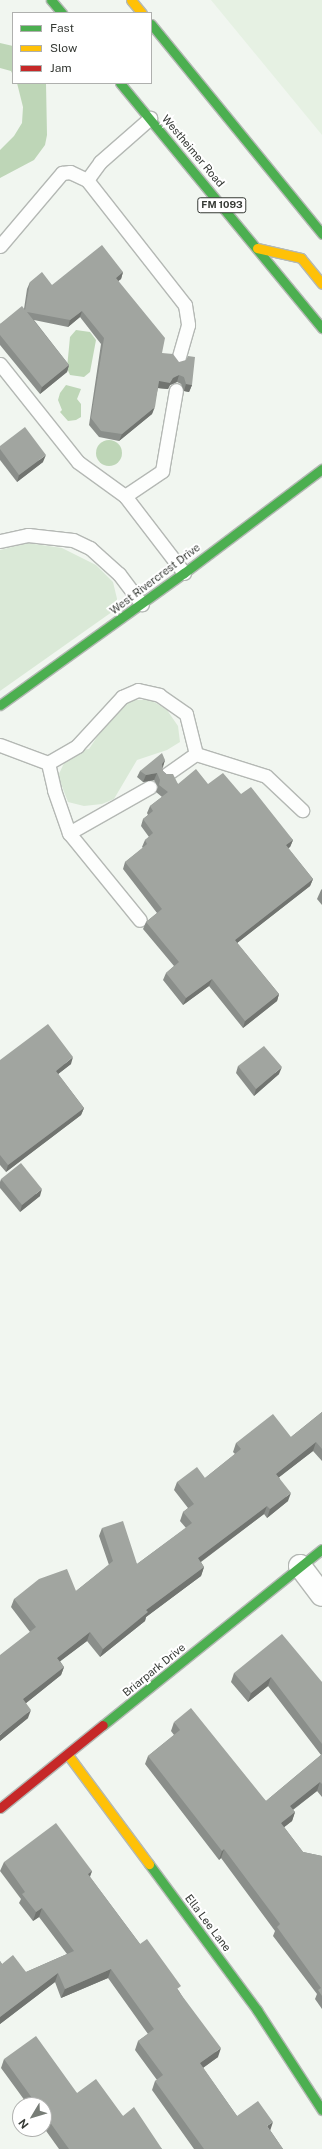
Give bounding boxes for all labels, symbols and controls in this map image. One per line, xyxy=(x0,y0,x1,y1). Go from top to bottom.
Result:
legend xyxy=(12,12,152,84)
text: Fast xyxy=(50,21,74,35)
text: Slow xyxy=(50,41,77,55)
text: Jam xyxy=(50,61,72,75)
street label: Westheimer Road xyxy=(159,112,227,190)
road number: FM 1093 xyxy=(197,197,247,213)
street label: West Rivercrest Drive xyxy=(107,541,203,617)
street label: Briarpark Drive xyxy=(120,1641,188,1699)
street label: Ella Lee Lane xyxy=(182,1892,234,1954)
north arrow xyxy=(12,2097,52,2137)
text: N xyxy=(16,2117,31,2131)

